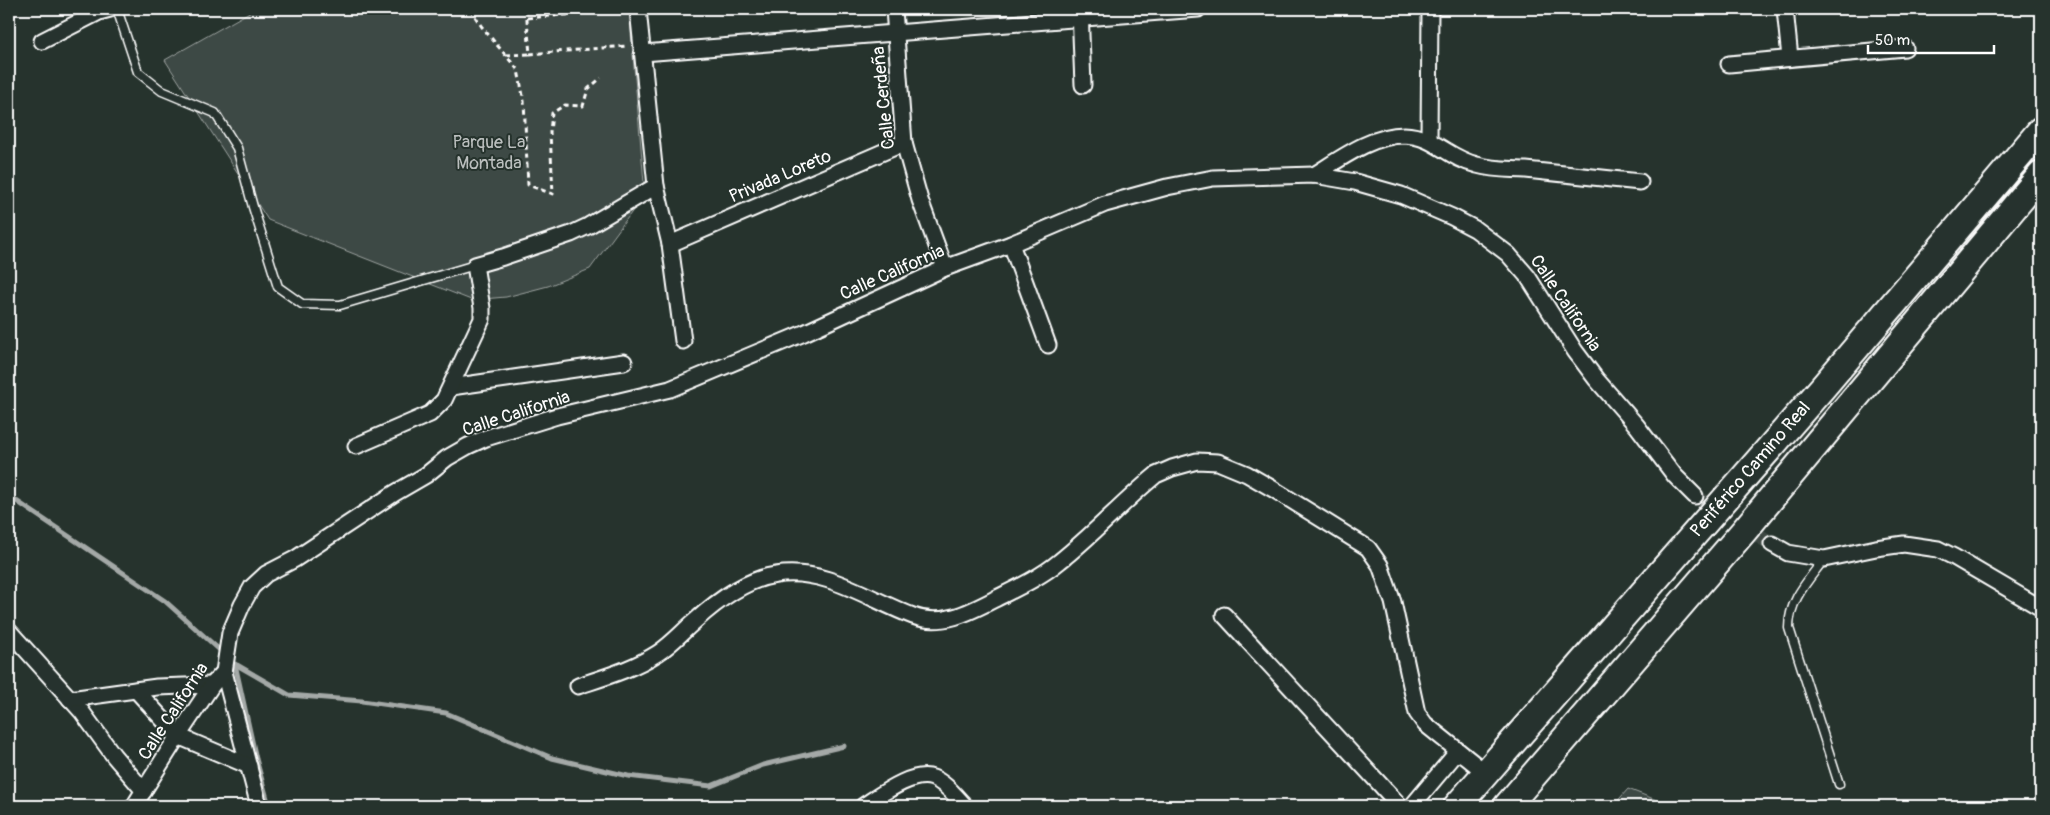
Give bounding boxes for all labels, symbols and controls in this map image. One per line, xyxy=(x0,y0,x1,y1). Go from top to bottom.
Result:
scale bar xyxy=(1868,22,1994,54)
text: 50 m xyxy=(1875,31,1910,50)
street label: Calle Cerdeña xyxy=(867,45,900,151)
park label: Parque La Montada xyxy=(453,131,525,175)
street label: Privada Loreto xyxy=(726,144,835,208)
street label: Calle California xyxy=(836,239,948,306)
street label: Calle California xyxy=(1525,250,1606,356)
street label: Calle California xyxy=(459,385,573,442)
street label: Periférico Camino Real xyxy=(1685,397,1816,542)
street label: Calle California xyxy=(133,658,214,764)

